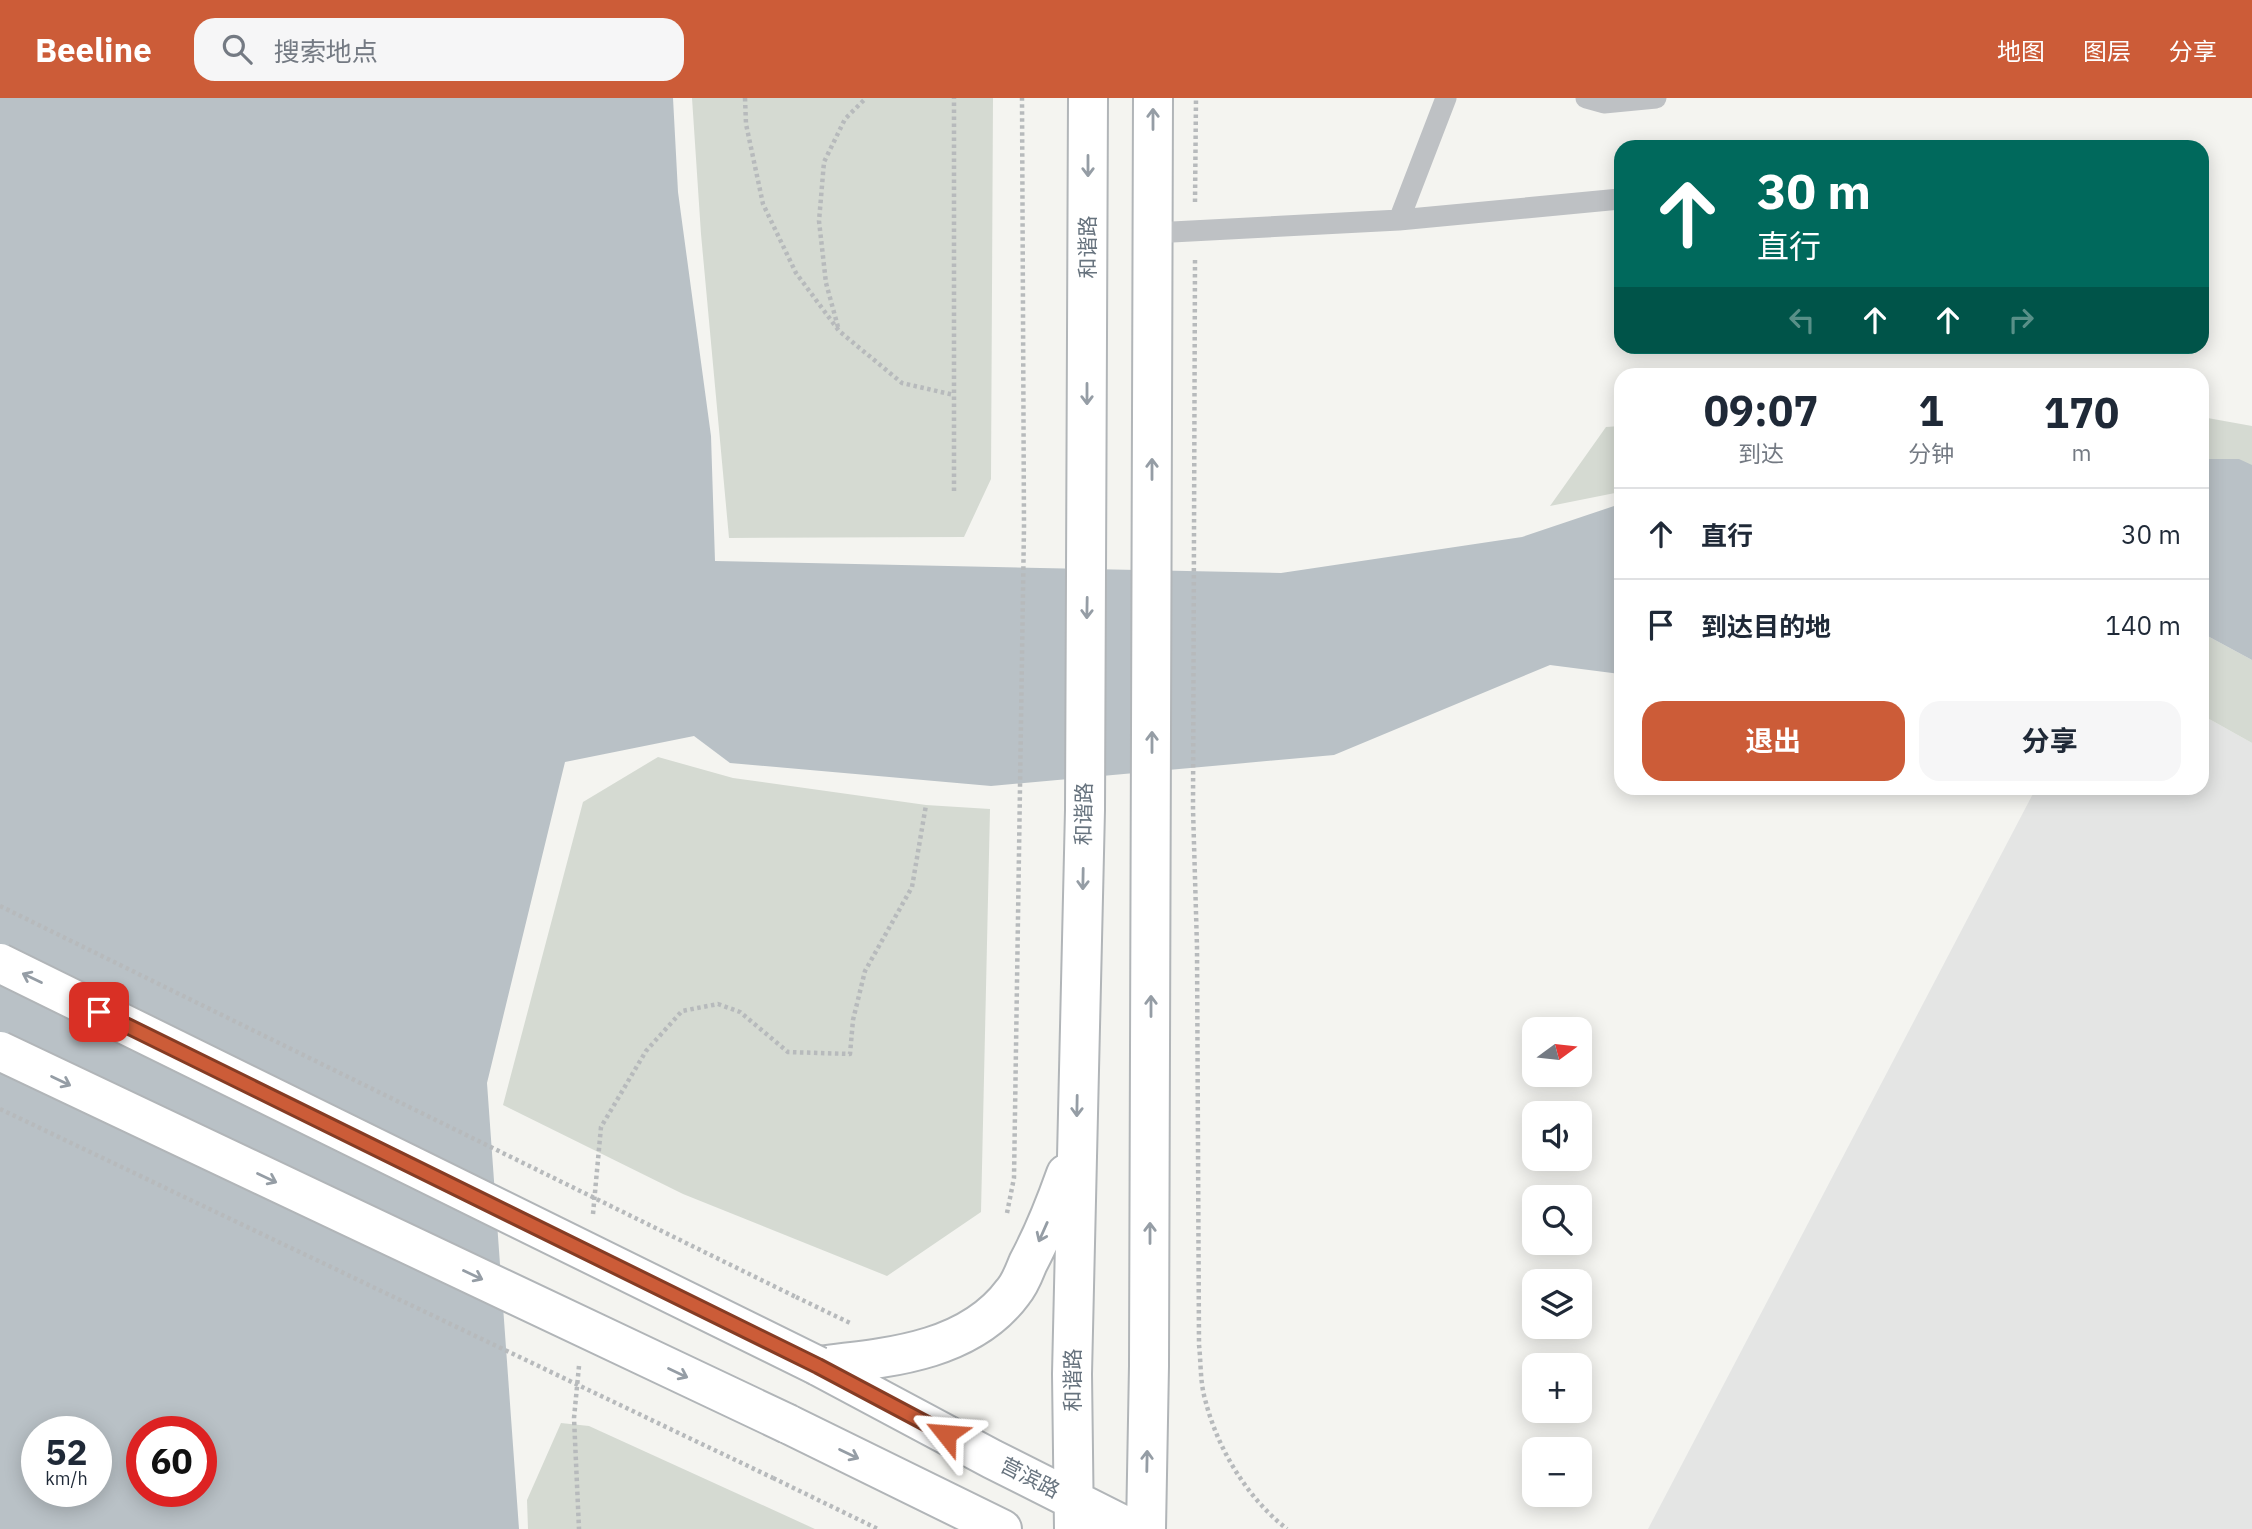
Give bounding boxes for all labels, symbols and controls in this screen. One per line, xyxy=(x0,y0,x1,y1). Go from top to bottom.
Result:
search box xyxy=(194,18,684,81)
text: Beeline xyxy=(35,28,152,71)
icon: search xyxy=(218,30,256,68)
text: 搜索地点 xyxy=(274,34,378,68)
text: 地图 xyxy=(1997,35,2045,67)
text: 图层 xyxy=(2083,35,2131,67)
text: 分享 xyxy=(2169,35,2217,67)
one-way arrow xyxy=(1146,108,1160,131)
one-way arrow xyxy=(1081,154,1095,177)
text: 30 m xyxy=(1757,159,1871,222)
icon: ahead xyxy=(1642,168,1733,259)
street label: 和谐路 xyxy=(1073,216,1101,279)
text: 直行 xyxy=(1757,225,1821,267)
icon: left xyxy=(1783,301,1821,339)
icon: ahead xyxy=(1856,301,1894,339)
icon: ahead xyxy=(1929,301,1967,339)
icon: right xyxy=(2002,301,2040,339)
one-way arrow xyxy=(1080,382,1094,405)
text: 09:07 xyxy=(1704,383,1818,438)
text: 1 xyxy=(1918,383,1944,438)
text: 170 xyxy=(2044,385,2119,440)
text: m xyxy=(2071,437,2092,467)
text: 到达 xyxy=(1738,438,1784,468)
text: 分钟 xyxy=(1908,438,1954,468)
one-way arrow xyxy=(1145,458,1159,481)
icon: ahead xyxy=(1642,515,1680,553)
text: 30 m xyxy=(2121,517,2181,551)
text: 直行 xyxy=(1701,518,1753,552)
one-way arrow xyxy=(1080,596,1093,619)
icon: arrive xyxy=(1642,606,1680,644)
text: 140 m xyxy=(2105,608,2181,642)
text: 到达目的地 xyxy=(1701,609,1831,643)
button: 退出 xyxy=(1642,701,1905,781)
button: 分享 xyxy=(1919,701,2181,781)
one-way arrow xyxy=(1145,731,1159,754)
street label: 和谐路 xyxy=(1068,782,1098,846)
one-way arrow xyxy=(1076,867,1089,890)
one-way arrow xyxy=(22,971,43,985)
pin xyxy=(69,982,129,1042)
icon: arrive xyxy=(80,993,118,1031)
one-way arrow xyxy=(1144,995,1158,1018)
north arrow xyxy=(1522,1017,1592,1087)
map controls xyxy=(1522,1017,1592,1507)
one-way arrow xyxy=(50,1074,71,1088)
one-way arrow xyxy=(1070,1094,1084,1117)
button: sound xyxy=(1522,1101,1592,1171)
one-way arrow xyxy=(256,1172,277,1185)
button: search xyxy=(1522,1185,1592,1255)
one-way arrow xyxy=(1036,1221,1049,1243)
one-way arrow xyxy=(1143,1222,1157,1245)
one-way arrow xyxy=(462,1269,483,1283)
button: layers xyxy=(1522,1269,1592,1339)
street label: 和谐路 xyxy=(1058,1349,1086,1412)
button: + xyxy=(1522,1353,1592,1423)
one-way arrow xyxy=(667,1366,688,1380)
position arrow xyxy=(909,1397,983,1471)
speed limit sign: 60 xyxy=(126,1416,217,1507)
text: 52 xyxy=(45,1429,88,1475)
button: − xyxy=(1522,1437,1592,1507)
one-way arrow xyxy=(838,1448,859,1462)
street label: 营滨路 xyxy=(996,1450,1065,1504)
one-way arrow xyxy=(1140,1450,1154,1473)
text: km/h xyxy=(45,1467,88,1490)

